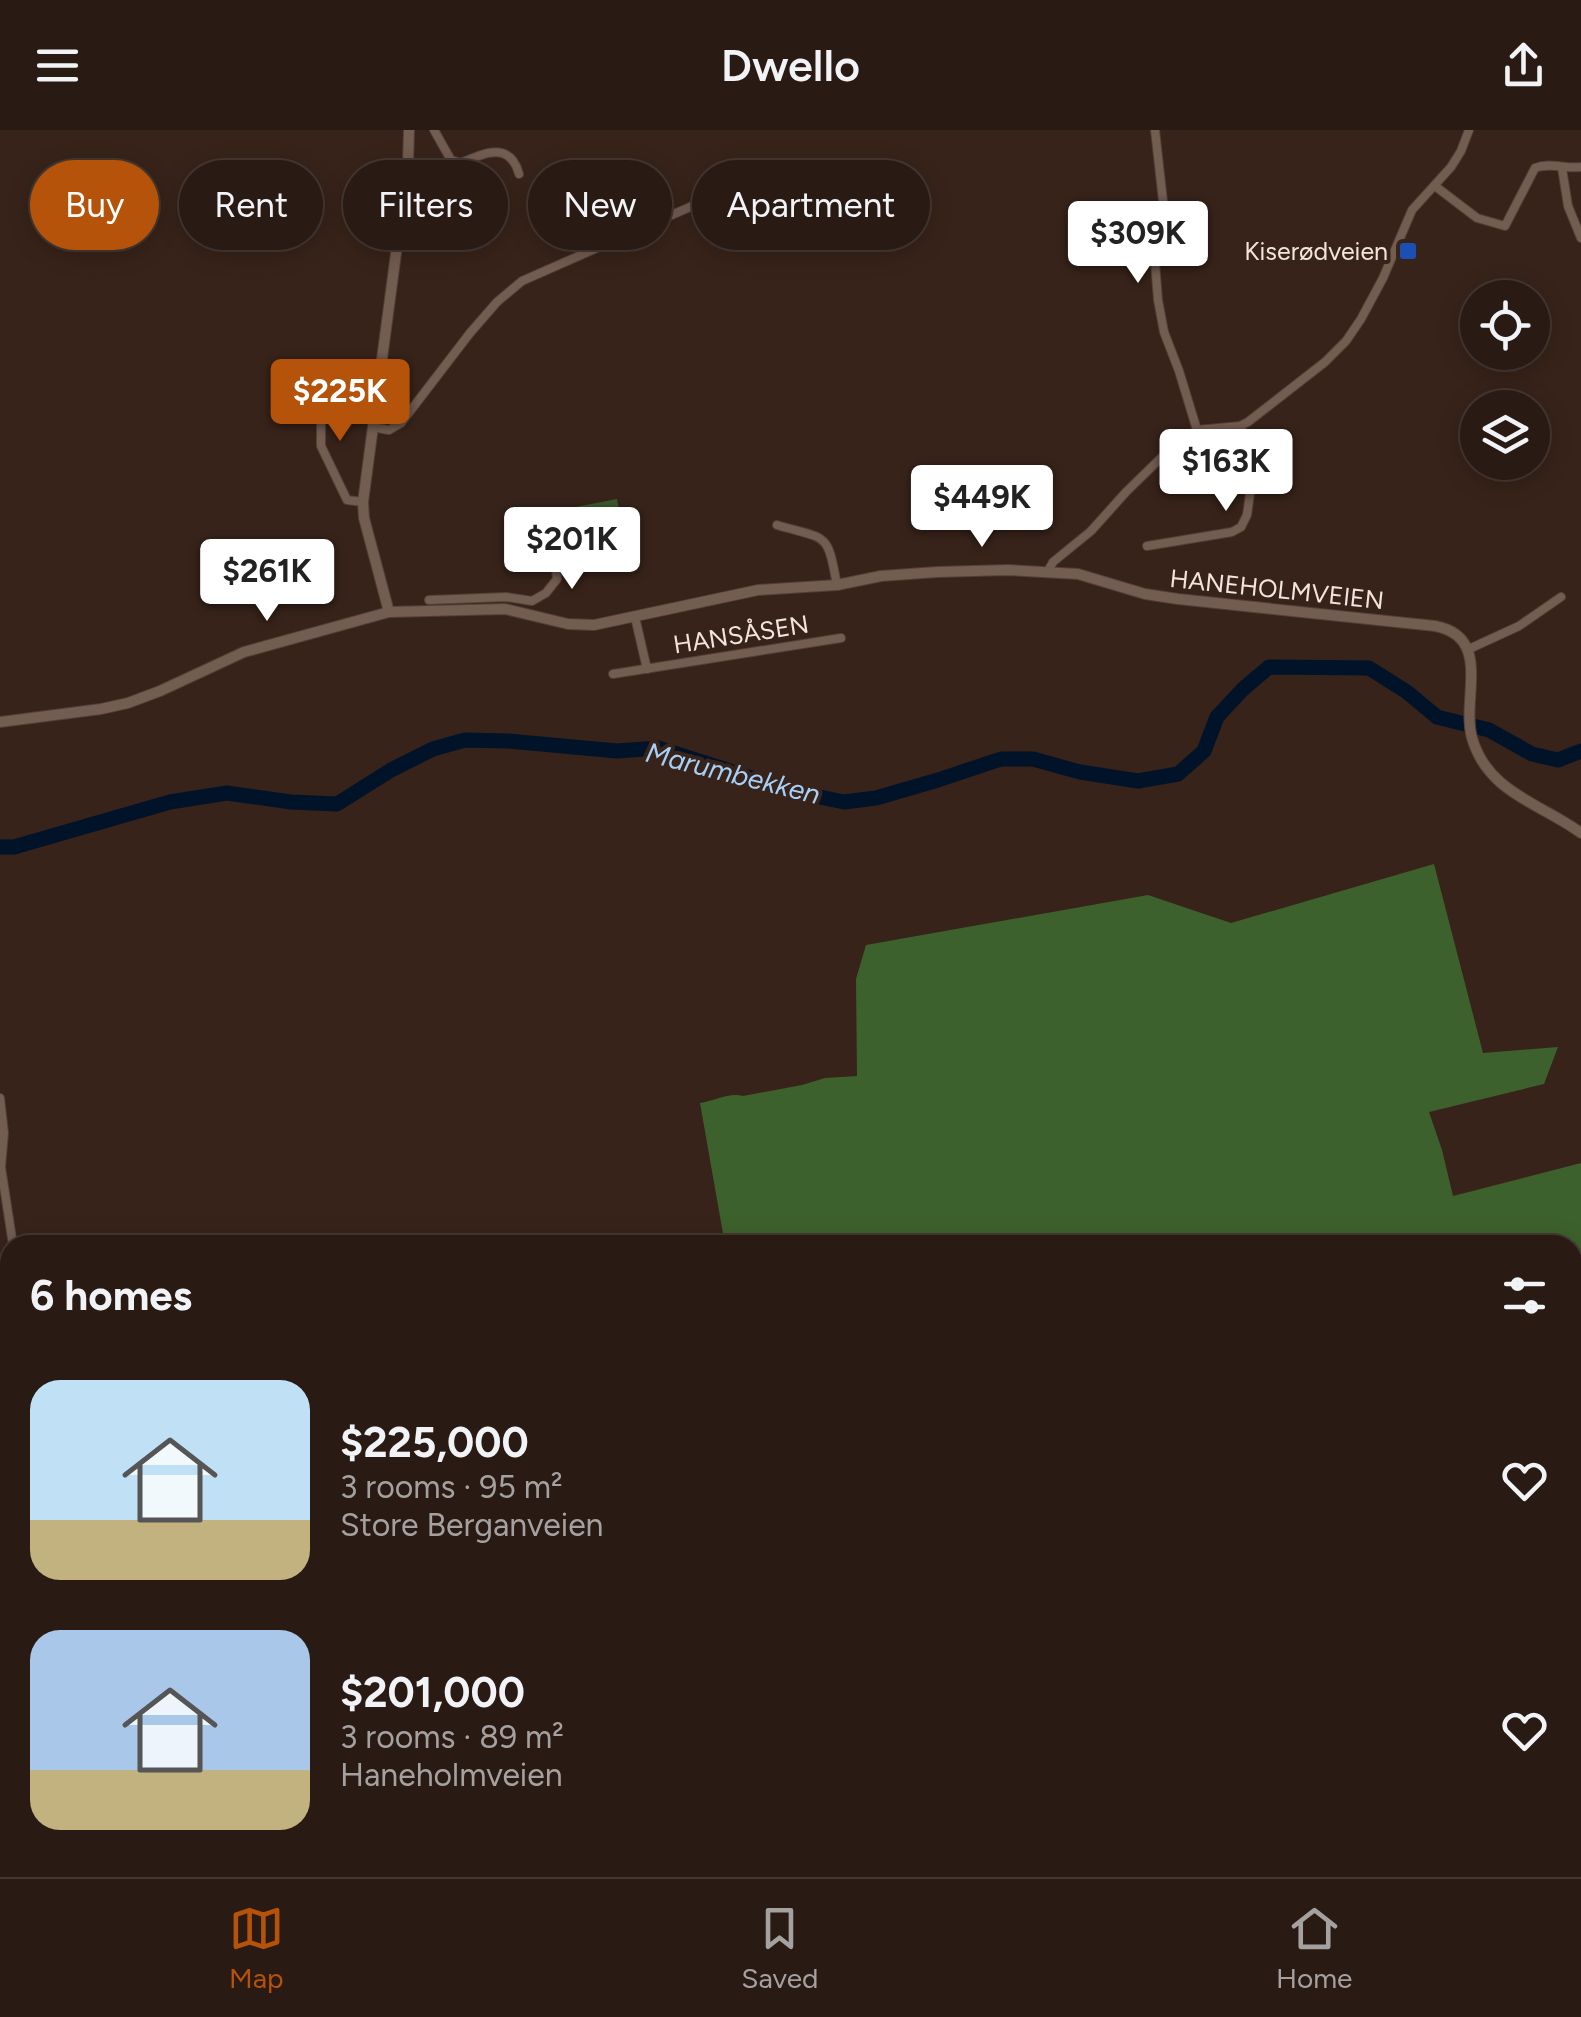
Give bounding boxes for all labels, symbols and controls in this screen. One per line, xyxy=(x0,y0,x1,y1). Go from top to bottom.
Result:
icon: menu xyxy=(30,38,85,93)
text: Dwello xyxy=(721,38,860,92)
icon: share xyxy=(1496,38,1551,93)
chip: Buy xyxy=(30,160,159,250)
chip: Rent xyxy=(179,160,323,250)
chip: Filters xyxy=(343,160,508,250)
chip: New xyxy=(528,160,672,250)
chip: Apartment xyxy=(692,160,930,250)
pin: $309K xyxy=(1068,201,1208,286)
text: $309K xyxy=(1090,214,1186,252)
place label: Kiserødveien xyxy=(1244,236,1388,266)
marker: Kiserødveien xyxy=(1397,240,1419,262)
map controls xyxy=(1460,280,1550,480)
button: locate xyxy=(1460,280,1550,370)
pin: $225K xyxy=(270,359,410,444)
text: $225K xyxy=(293,372,387,410)
button: layers xyxy=(1460,390,1550,480)
pin: $163K xyxy=(1156,429,1296,514)
text: $163K xyxy=(1182,442,1270,480)
pin: $449K xyxy=(912,465,1052,550)
text: $449K xyxy=(933,478,1031,516)
pin: $201K xyxy=(502,507,642,592)
text: $201K xyxy=(526,520,618,558)
pin: $261K xyxy=(197,539,337,624)
text: $261K xyxy=(222,552,312,590)
street label: HANEHOLMVEIEN xyxy=(1168,563,1386,615)
street label: HANSÅSEN xyxy=(671,608,811,660)
water label: Marumbekken xyxy=(642,735,824,811)
icon: filters xyxy=(1497,1268,1552,1323)
text: 6 homes xyxy=(30,1270,192,1321)
text: $225,000 xyxy=(340,1417,529,1468)
icon: home xyxy=(110,1420,230,1540)
icon: heart xyxy=(1497,1453,1552,1508)
text: 3 rooms · 95 m² xyxy=(340,1468,563,1506)
text: Store Berganveien xyxy=(340,1506,603,1544)
text: $201,000 xyxy=(340,1667,525,1718)
icon: home xyxy=(110,1670,230,1790)
icon: heart xyxy=(1497,1703,1552,1758)
text: 3 rooms · 89 m² xyxy=(340,1718,564,1756)
text: Haneholmveien xyxy=(340,1756,563,1794)
tab: Map xyxy=(229,1901,284,1995)
tab: Saved xyxy=(741,1901,818,1995)
tab: Home xyxy=(1276,1901,1352,1995)

